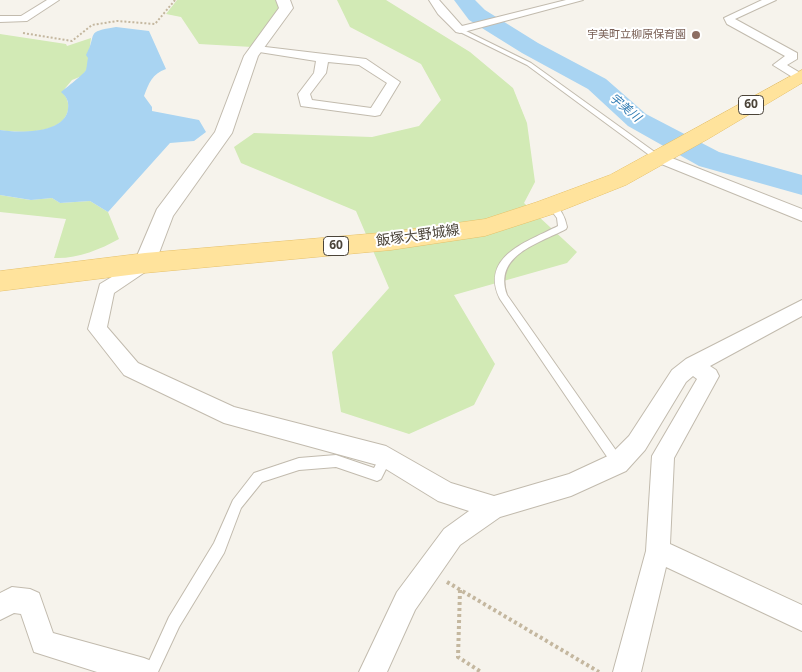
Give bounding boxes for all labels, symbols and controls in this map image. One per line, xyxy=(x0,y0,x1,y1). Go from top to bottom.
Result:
place label: 宇美町立柳原保育園 xyxy=(587,28,686,42)
marker: 宇美町立柳原保育園 xyxy=(690,29,702,41)
water label: 宇美川 xyxy=(607,91,643,125)
road number: 60 xyxy=(738,96,764,114)
street label: 飯塚大野城線 xyxy=(375,222,461,250)
road number: 60 xyxy=(324,237,348,256)

